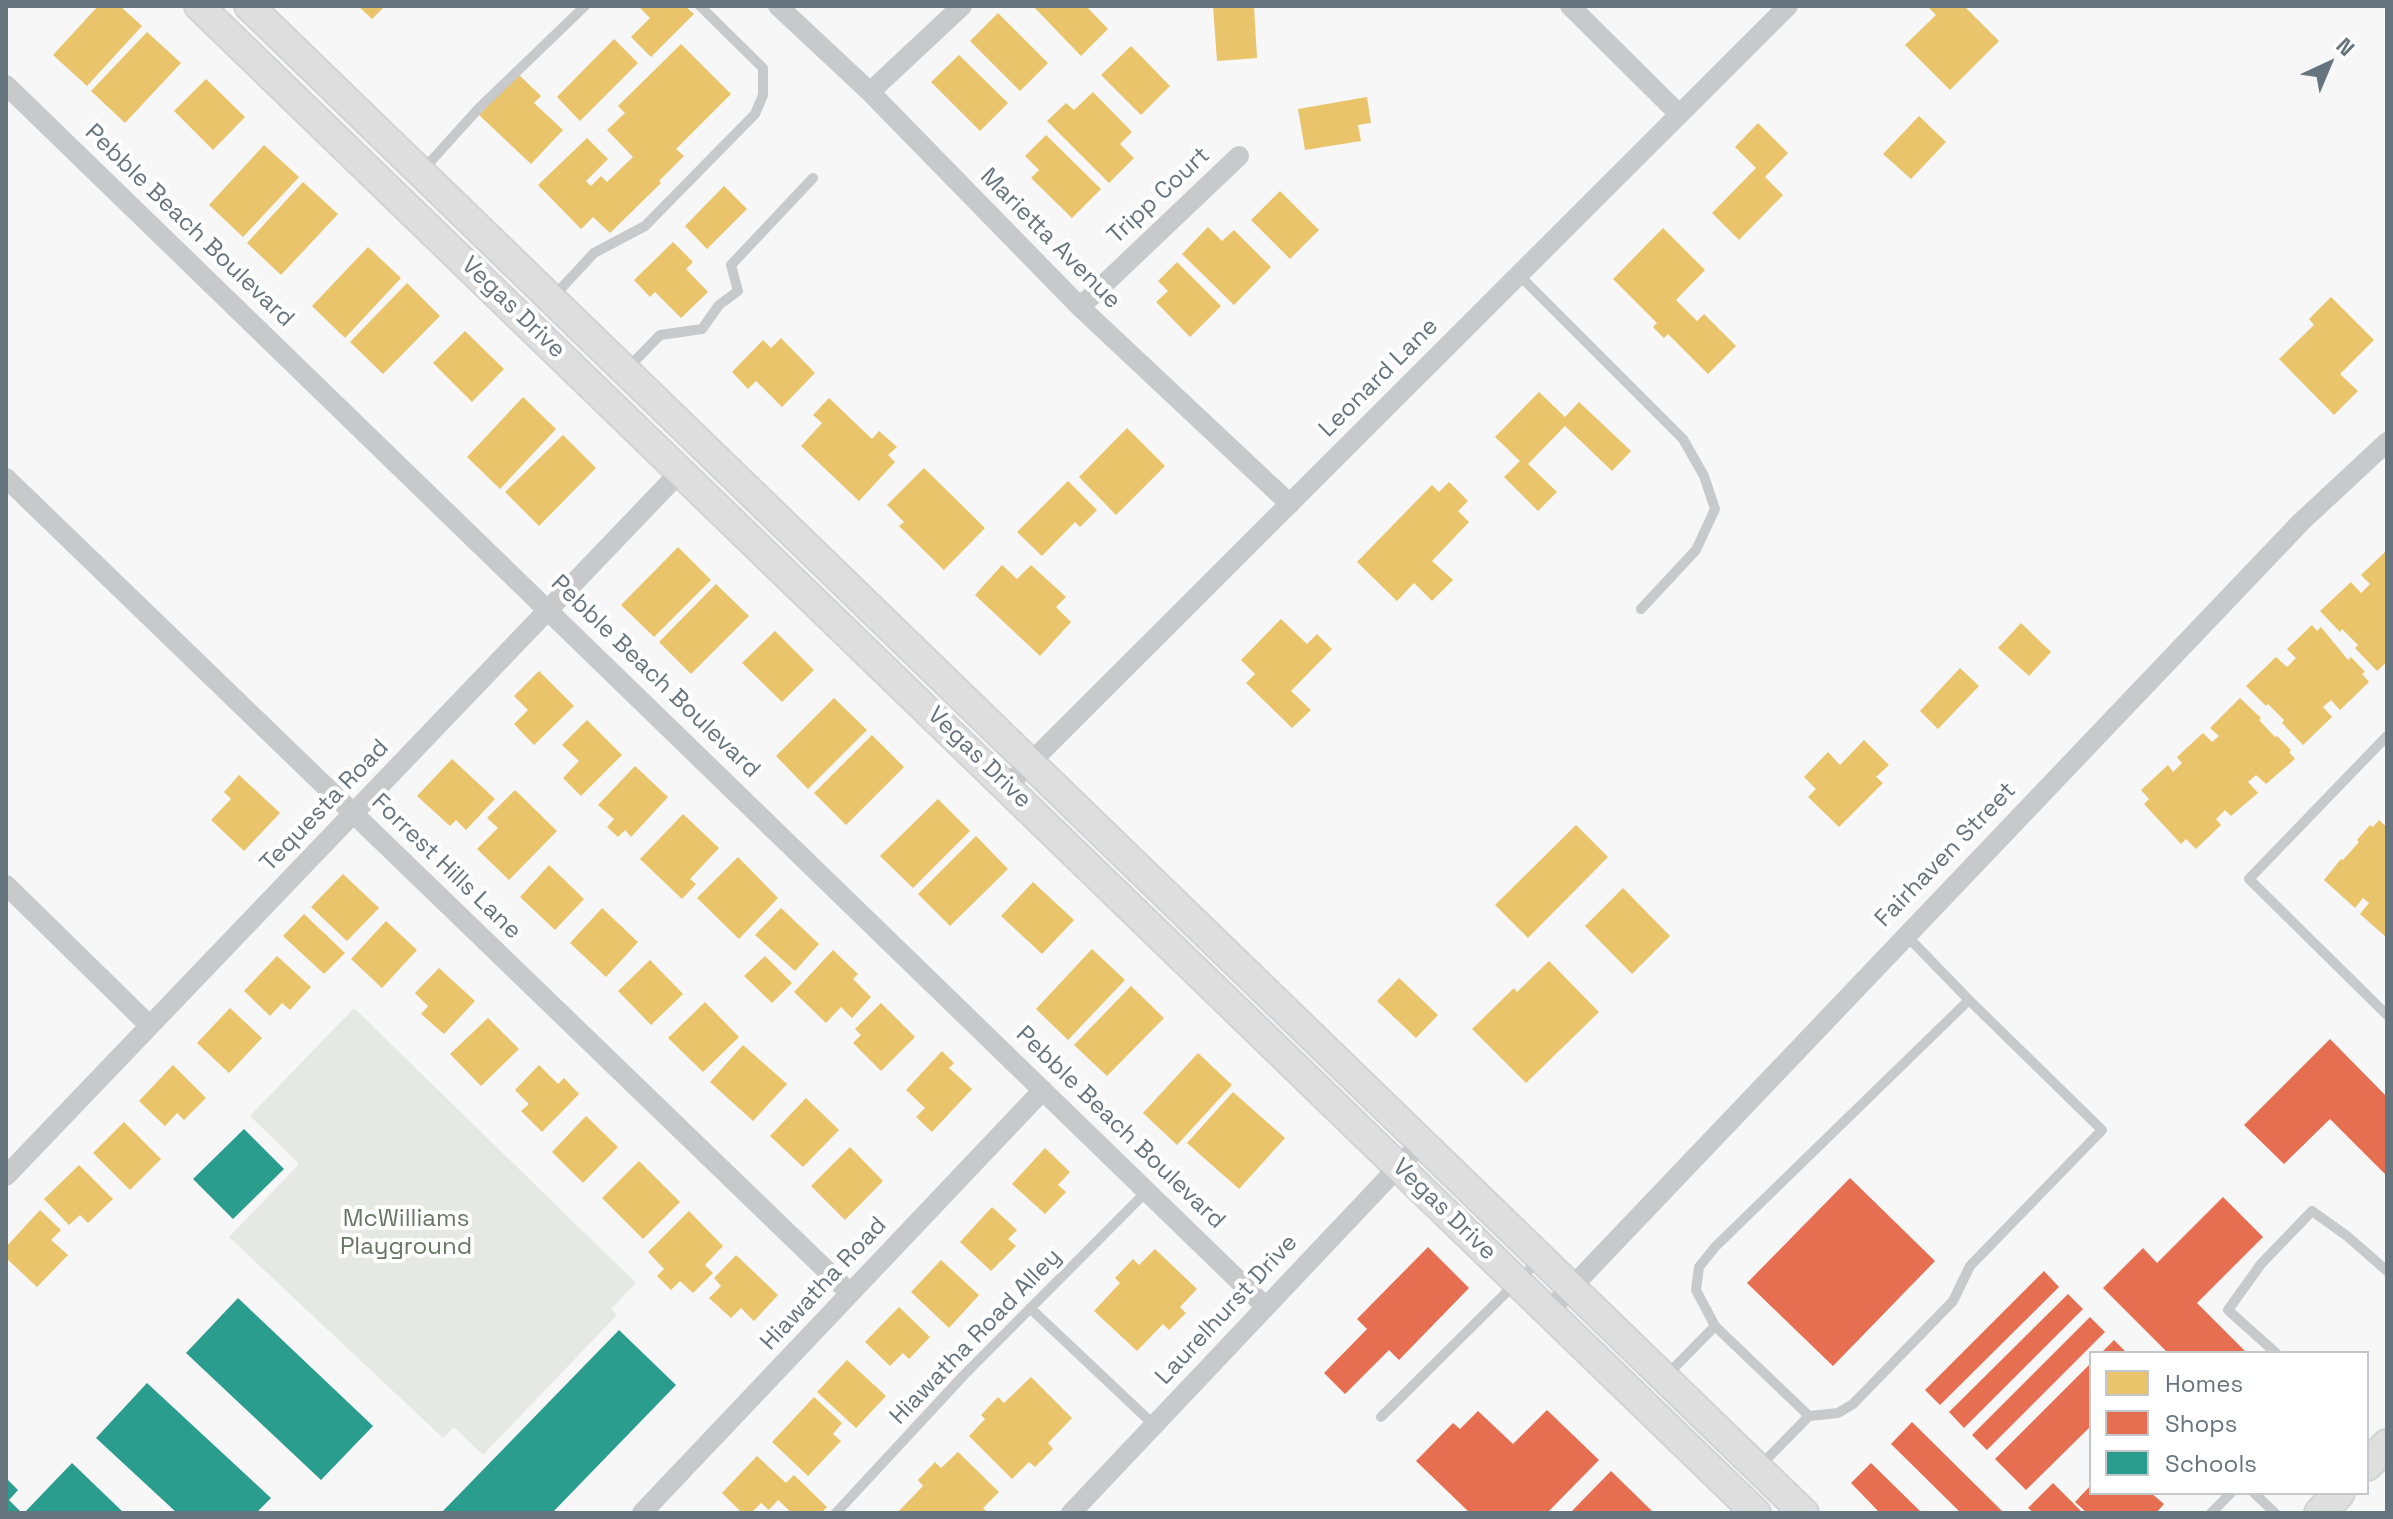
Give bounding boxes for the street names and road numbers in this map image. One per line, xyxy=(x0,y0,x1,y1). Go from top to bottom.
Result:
street label: Pebble Beach Boulevard xyxy=(78,119,300,333)
street label: Tripp Court xyxy=(1102,141,1216,251)
street label: Marietta Avenue xyxy=(974,163,1126,315)
street label: Vegas Drive xyxy=(455,251,571,365)
street label: Leonard Lane xyxy=(1313,312,1445,444)
street label: Pebble Beach Boulevard xyxy=(544,570,766,784)
street label: Vegas Drive xyxy=(921,701,1037,815)
street label: Tequesta Road xyxy=(255,734,395,878)
street label: Fairhaven Street xyxy=(1870,777,2022,933)
street label: Forrest Hills Lane xyxy=(365,788,527,946)
street label: Pebble Beach Boulevard xyxy=(1009,1021,1231,1235)
street label: Vegas Drive xyxy=(1386,1153,1502,1267)
street label: Hiawatha Road xyxy=(755,1211,893,1357)
street label: Laurelhurst Drive xyxy=(1150,1229,1304,1391)
street label: Hiawatha Road Alley xyxy=(884,1243,1068,1431)

